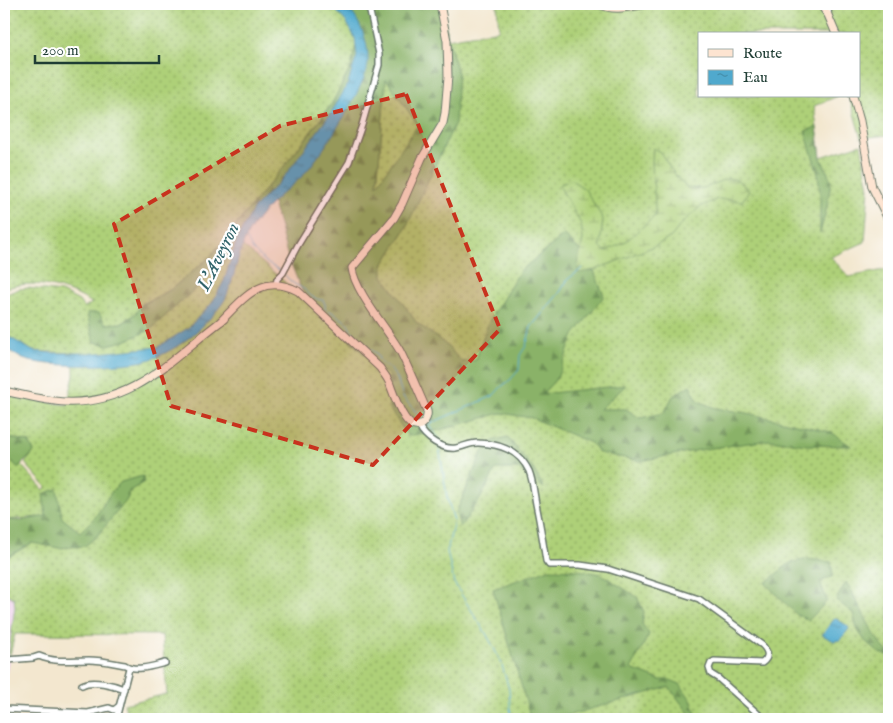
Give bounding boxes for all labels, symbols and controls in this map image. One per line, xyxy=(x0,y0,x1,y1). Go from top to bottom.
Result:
scale bar xyxy=(35,32,159,64)
legend xyxy=(698,32,860,98)
text: 200 m xyxy=(42,41,79,60)
text: Route xyxy=(743,44,782,63)
text: Eau xyxy=(743,68,768,87)
water label: L'Aveyron xyxy=(192,219,246,296)

